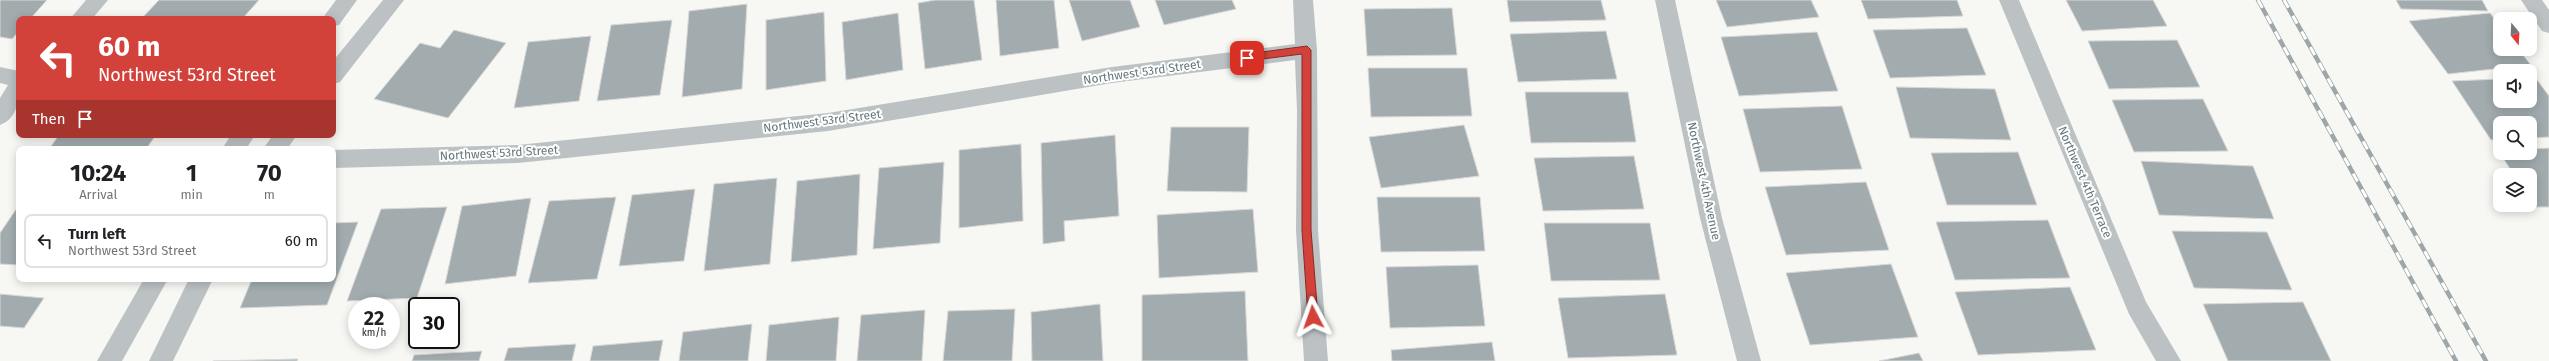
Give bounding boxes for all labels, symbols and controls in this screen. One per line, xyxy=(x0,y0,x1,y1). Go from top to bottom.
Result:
north arrow xyxy=(2493,12,2537,56)
map controls xyxy=(2493,12,2537,212)
text: 60 m xyxy=(98,30,160,63)
icon: left xyxy=(32,32,84,84)
pin xyxy=(1230,41,1264,75)
icon: arrive xyxy=(1236,47,1258,69)
street label: Northwest 53rd Street xyxy=(1082,57,1202,87)
text: Northwest 53rd Street xyxy=(98,64,276,86)
button: sound xyxy=(2493,64,2537,108)
street label: Northwest 53rd Street xyxy=(762,107,882,135)
icon: arrive xyxy=(74,108,96,130)
text: Then xyxy=(32,110,66,128)
button: search xyxy=(2493,116,2537,160)
street label: Northwest 4th Avenue xyxy=(1685,121,1723,241)
street label: Northwest 4th Terrace xyxy=(2055,124,2115,240)
street label: Northwest 53rd Street xyxy=(439,143,559,163)
text: 10:24 xyxy=(70,159,126,187)
text: 1 xyxy=(186,159,197,187)
text: 70 xyxy=(257,159,282,187)
button: layers xyxy=(2493,168,2537,212)
text: Arrival xyxy=(79,187,117,202)
text: min xyxy=(180,187,203,202)
text: m xyxy=(264,187,275,202)
text: Turn left xyxy=(68,225,126,243)
icon: left xyxy=(34,230,56,252)
text: 60 m xyxy=(285,232,318,250)
text: Northwest 53rd Street xyxy=(68,243,196,258)
position arrow xyxy=(1292,296,1334,338)
speed limit sign: 30 xyxy=(408,297,460,349)
text: 22 xyxy=(364,306,384,330)
text: km/h xyxy=(362,327,386,339)

